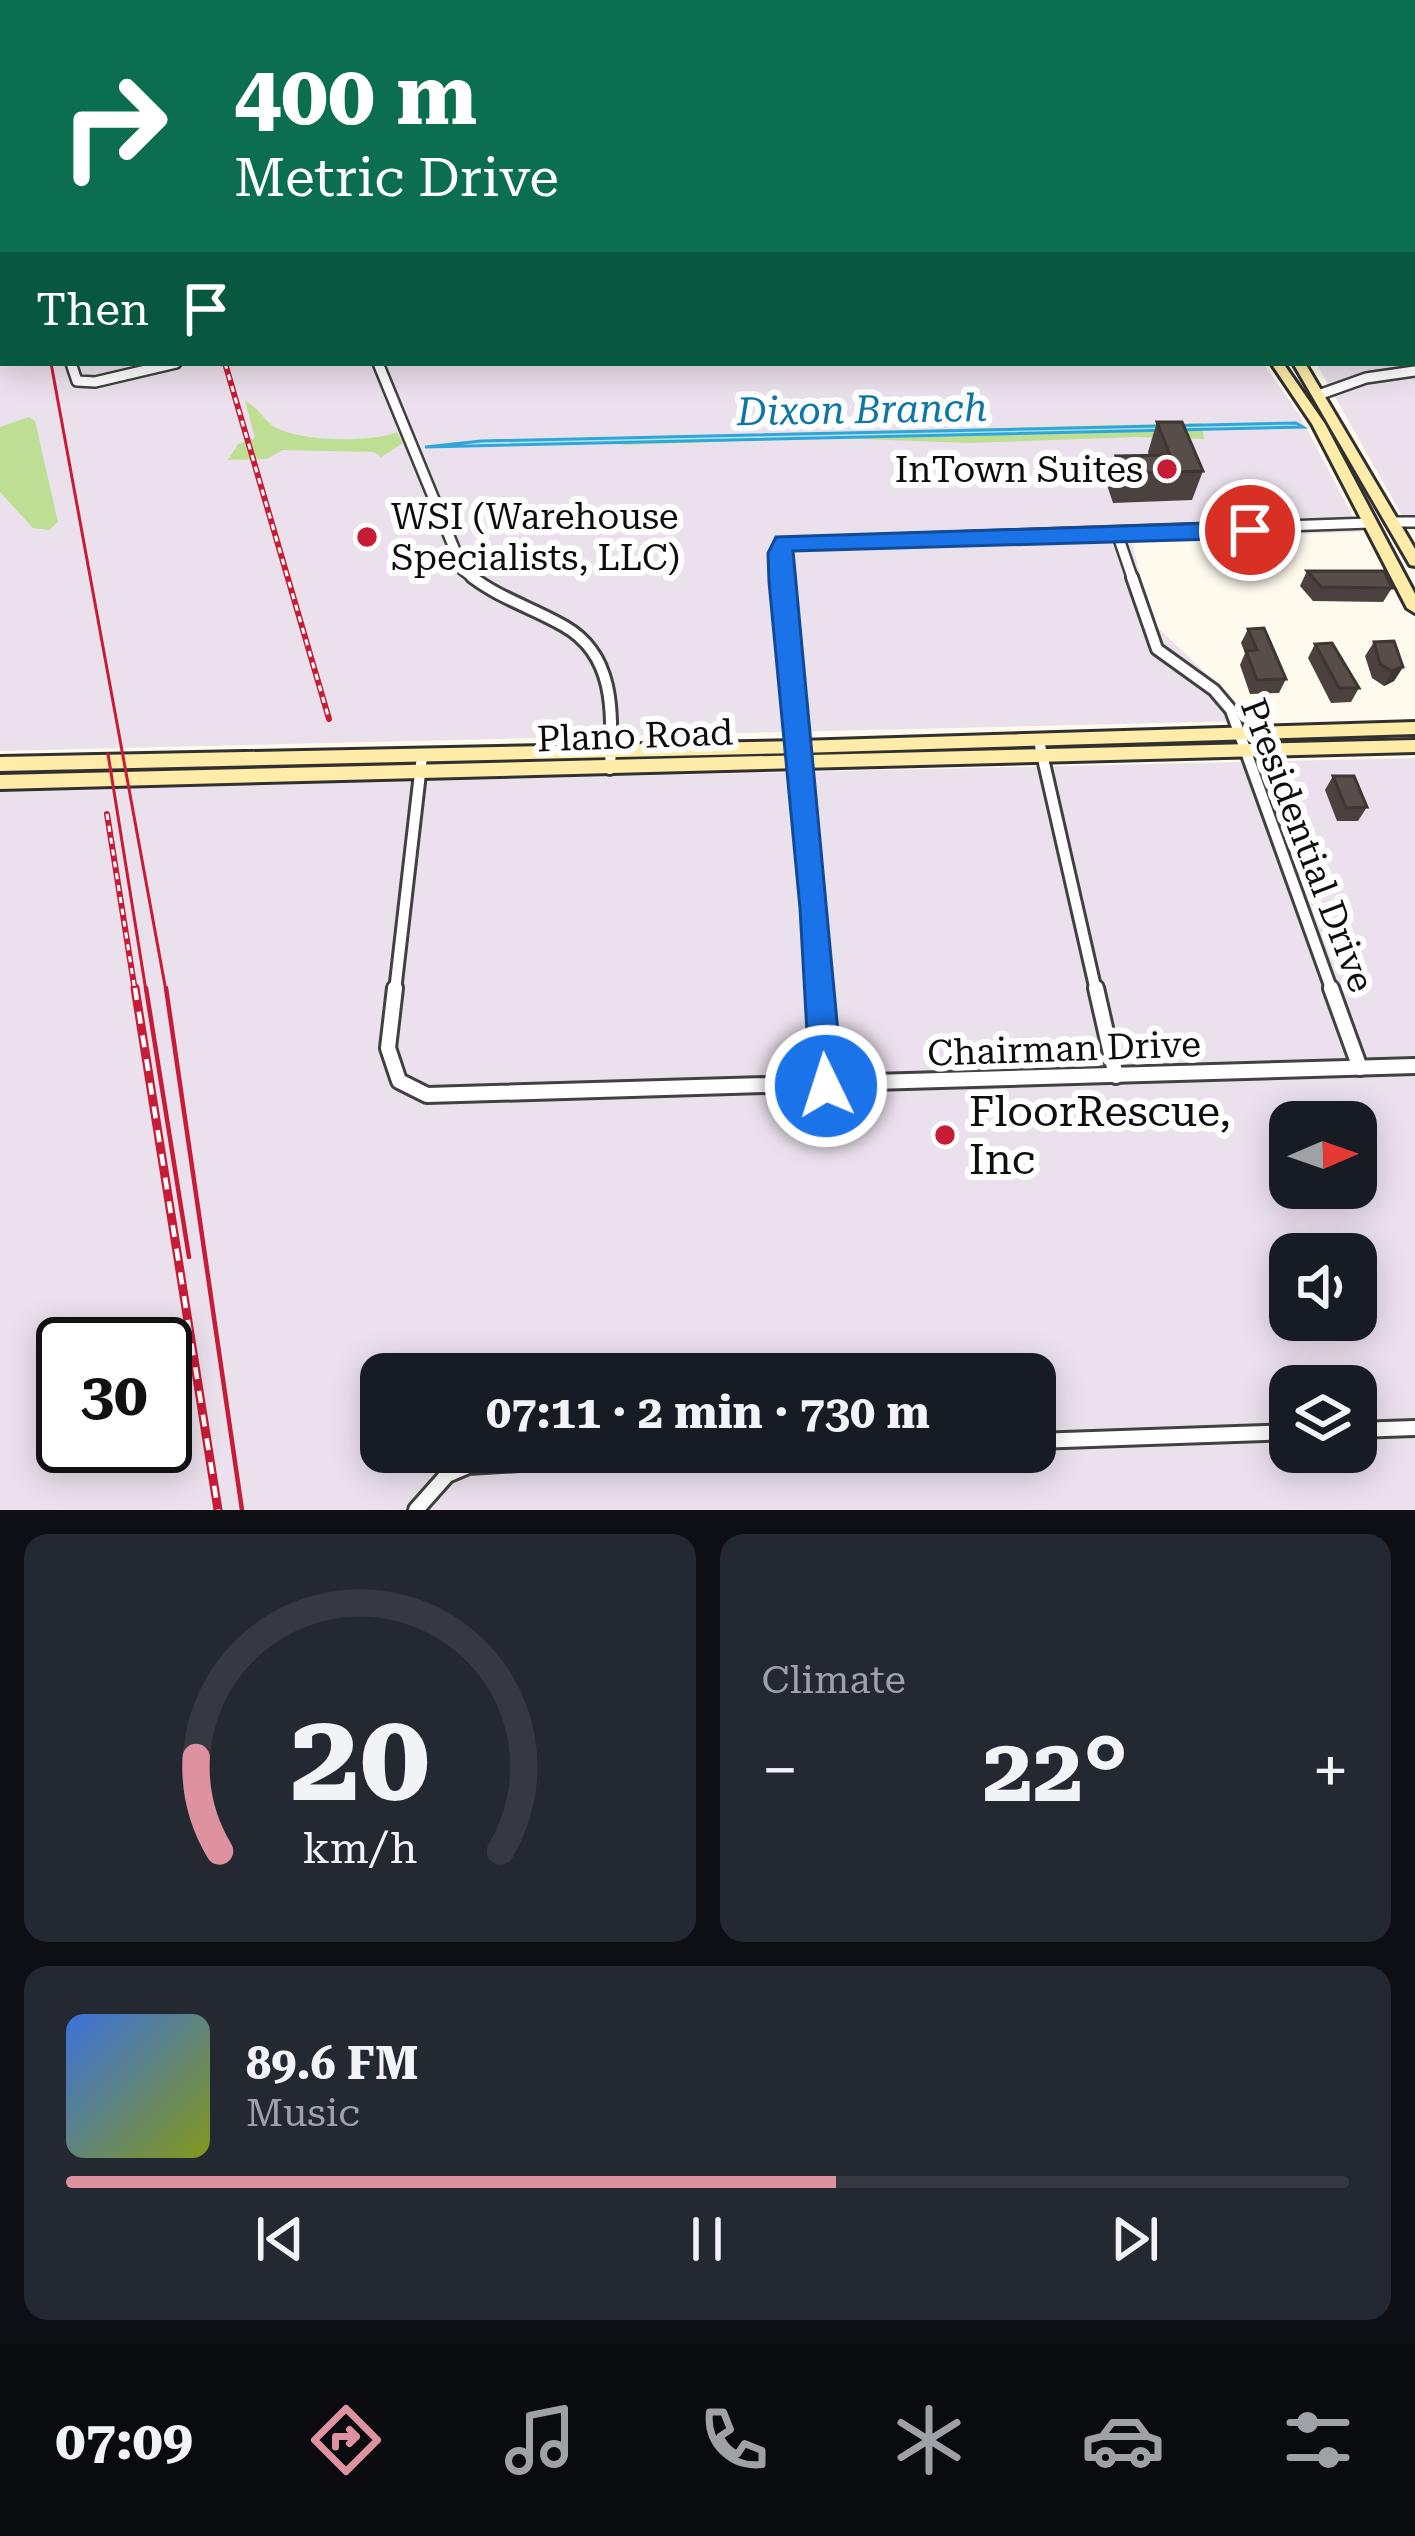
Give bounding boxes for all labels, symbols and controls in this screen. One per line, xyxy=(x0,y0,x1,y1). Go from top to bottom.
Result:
text: 400 m xyxy=(234,46,477,144)
icon: right xyxy=(36,48,192,204)
text: Metric Drive xyxy=(234,146,559,209)
icon: arrive xyxy=(173,276,239,342)
text: Then xyxy=(36,283,149,336)
water label: Dixon Branch xyxy=(735,385,988,435)
place label: InTown Suites xyxy=(895,449,1143,491)
marker: InTown Suites xyxy=(1154,456,1180,482)
pin xyxy=(1199,479,1301,581)
place label: WSI (Warehouse Specialists, LLC) xyxy=(391,496,680,579)
icon: arrive xyxy=(1217,497,1283,563)
marker: WSI (Warehouse Specialists, LLC) xyxy=(354,524,380,550)
street label: Presidential Drive xyxy=(1232,693,1382,998)
street label: Plano Road xyxy=(536,712,734,760)
position arrow xyxy=(763,1023,889,1149)
street label: Chairman Drive xyxy=(927,1023,1201,1075)
place label: FloorRescue, Inc xyxy=(969,1087,1231,1184)
north arrow xyxy=(1269,1101,1377,1209)
map controls xyxy=(1269,1101,1377,1473)
marker: FloorRescue, Inc xyxy=(932,1122,958,1148)
button: sound xyxy=(1269,1233,1377,1341)
speed limit sign: 30 xyxy=(36,1317,192,1473)
button: layers xyxy=(1269,1365,1377,1473)
text: 07:11 · 2 min · 730 m xyxy=(486,1386,930,1439)
text: Climate xyxy=(762,1657,906,1703)
text: 20 xyxy=(290,1684,430,1830)
text: 22° xyxy=(982,1718,1128,1823)
text: − xyxy=(762,1732,798,1809)
text: + xyxy=(1312,1732,1349,1809)
text: km/h xyxy=(302,1823,417,1873)
text: 89.6 FM xyxy=(246,2037,418,2090)
text: Music xyxy=(246,2090,360,2136)
icon: previous xyxy=(247,2206,313,2272)
icon: pause xyxy=(674,2206,740,2272)
icon: next xyxy=(1102,2206,1168,2272)
icon: directions xyxy=(304,2398,388,2482)
icon: music xyxy=(498,2398,582,2482)
icon: phone xyxy=(692,2398,776,2482)
icon: climate xyxy=(887,2398,971,2482)
icon: car xyxy=(1081,2398,1165,2482)
icon: filters xyxy=(1276,2398,1360,2482)
text: 07:09 xyxy=(55,2409,193,2472)

